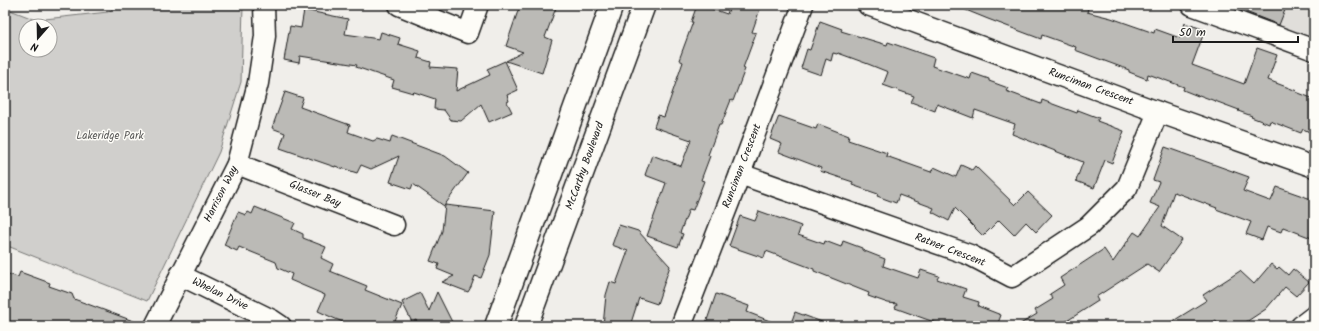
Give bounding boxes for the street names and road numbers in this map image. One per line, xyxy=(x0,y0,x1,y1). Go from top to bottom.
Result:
street label: Runciman Crescent xyxy=(1046,63,1137,111)
street label: McCarthy Boulevard xyxy=(561,119,609,213)
street label: Runciman Crescent xyxy=(718,120,767,211)
street label: Harrison Way xyxy=(199,162,243,225)
street label: Glasser Bay xyxy=(286,175,344,213)
street label: Ratner Crescent xyxy=(912,228,989,272)
street label: Whelan Drive xyxy=(189,273,251,315)

